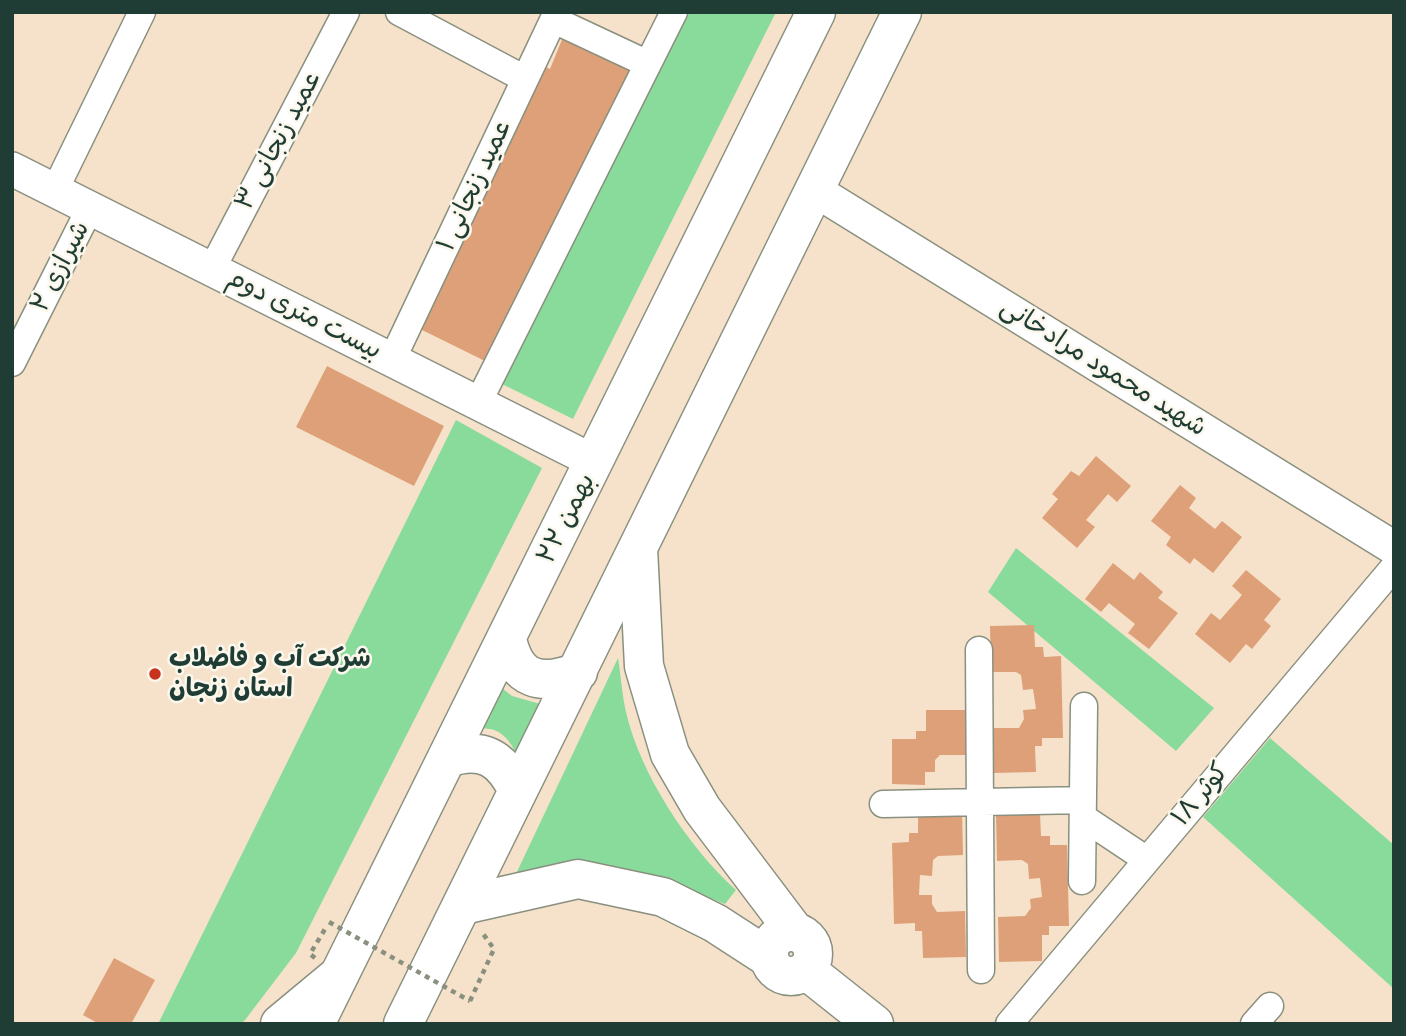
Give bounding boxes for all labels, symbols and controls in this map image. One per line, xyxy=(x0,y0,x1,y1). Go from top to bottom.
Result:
street label: عمید زنجانی ۳ xyxy=(229,66,329,216)
street label: عمید زنجانی ۱ xyxy=(431,116,519,256)
street label: شیرازی ۲ xyxy=(25,216,97,318)
street label: بیست متری دوم xyxy=(222,263,386,367)
street label: شهید محمود مرادخانی xyxy=(994,292,1212,444)
street label: ۲۲ بهمن xyxy=(531,469,603,569)
place label: شرکت آب و فاضلاب استان زنجان xyxy=(169,643,371,704)
marker: شرکت آب و فاضلاب استان زنجان xyxy=(147,666,163,682)
street label: کوثر ۱۸ xyxy=(1166,757,1236,833)

